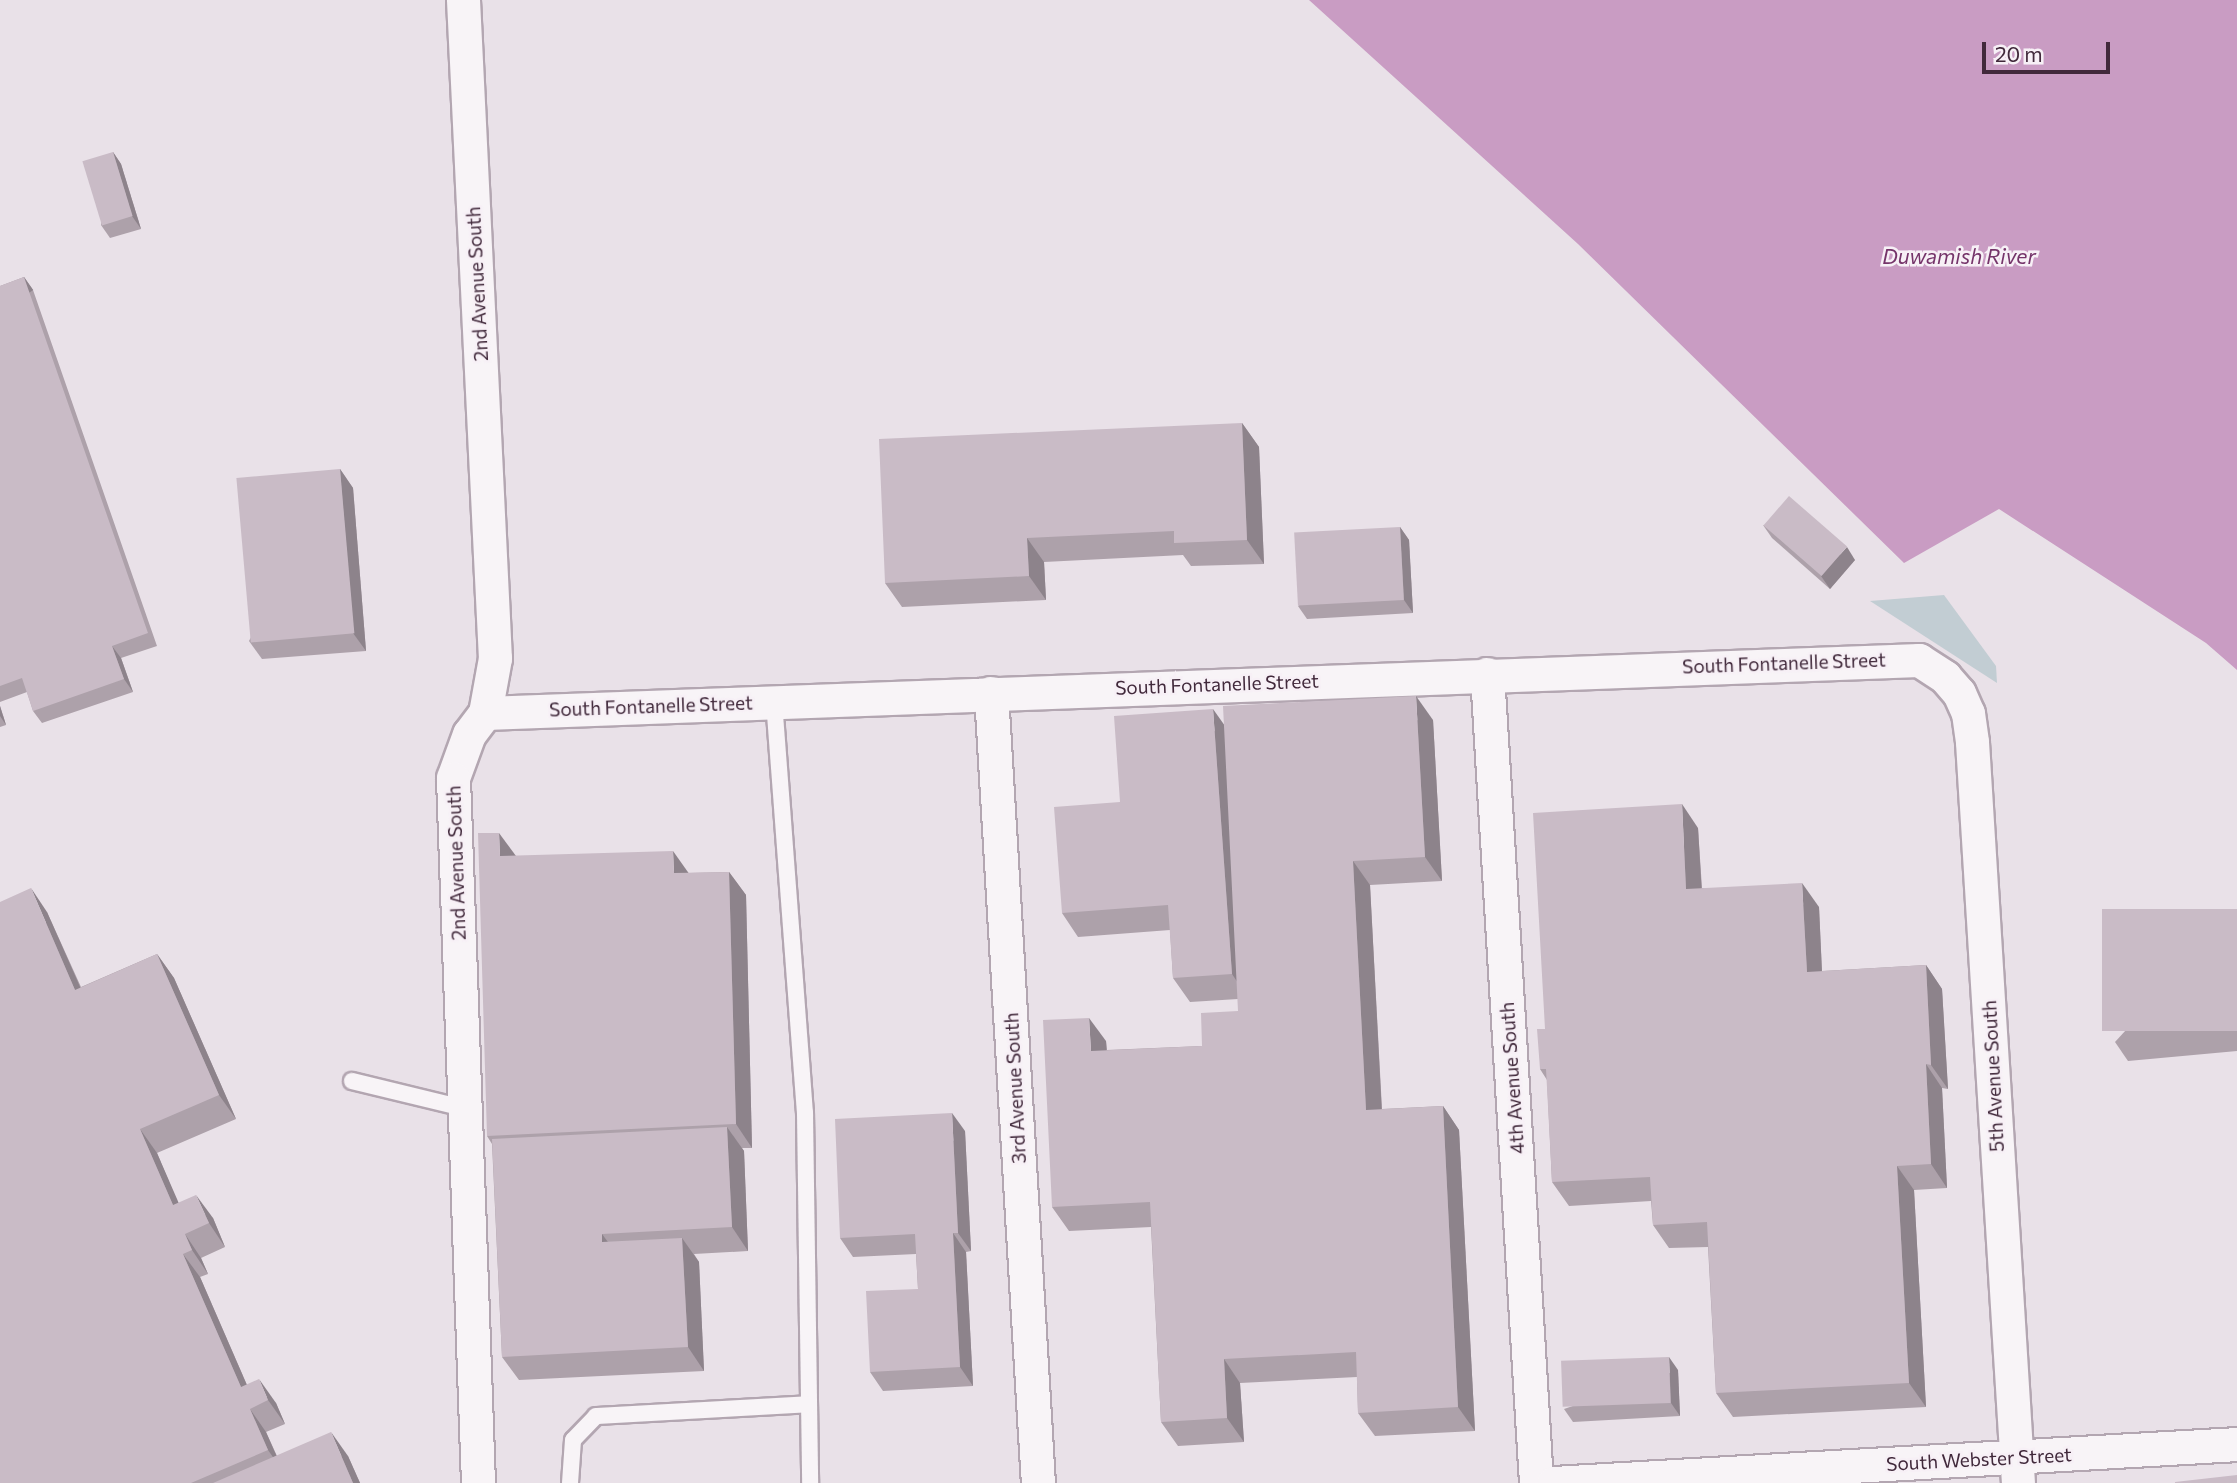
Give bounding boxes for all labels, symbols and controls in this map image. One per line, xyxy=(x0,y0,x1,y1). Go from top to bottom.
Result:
scale bar xyxy=(1985,28,2113,72)
text: 20 m xyxy=(1995,41,2043,66)
street label: 2nd Avenue South xyxy=(462,206,492,362)
water label: Duwamish River xyxy=(1882,243,2036,269)
street label: South Fontanelle Street xyxy=(1682,648,1886,678)
street label: South Fontanelle Street xyxy=(1115,669,1319,699)
street label: South Fontanelle Street xyxy=(549,691,753,721)
street label: 2nd Avenue South xyxy=(442,785,470,941)
street label: 5th Avenue South xyxy=(1978,1000,2008,1152)
street label: 4th Avenue South xyxy=(1495,1001,1529,1155)
street label: 3rd Avenue South xyxy=(1000,1012,1030,1164)
street label: South Webster Street xyxy=(1886,1443,2072,1475)

